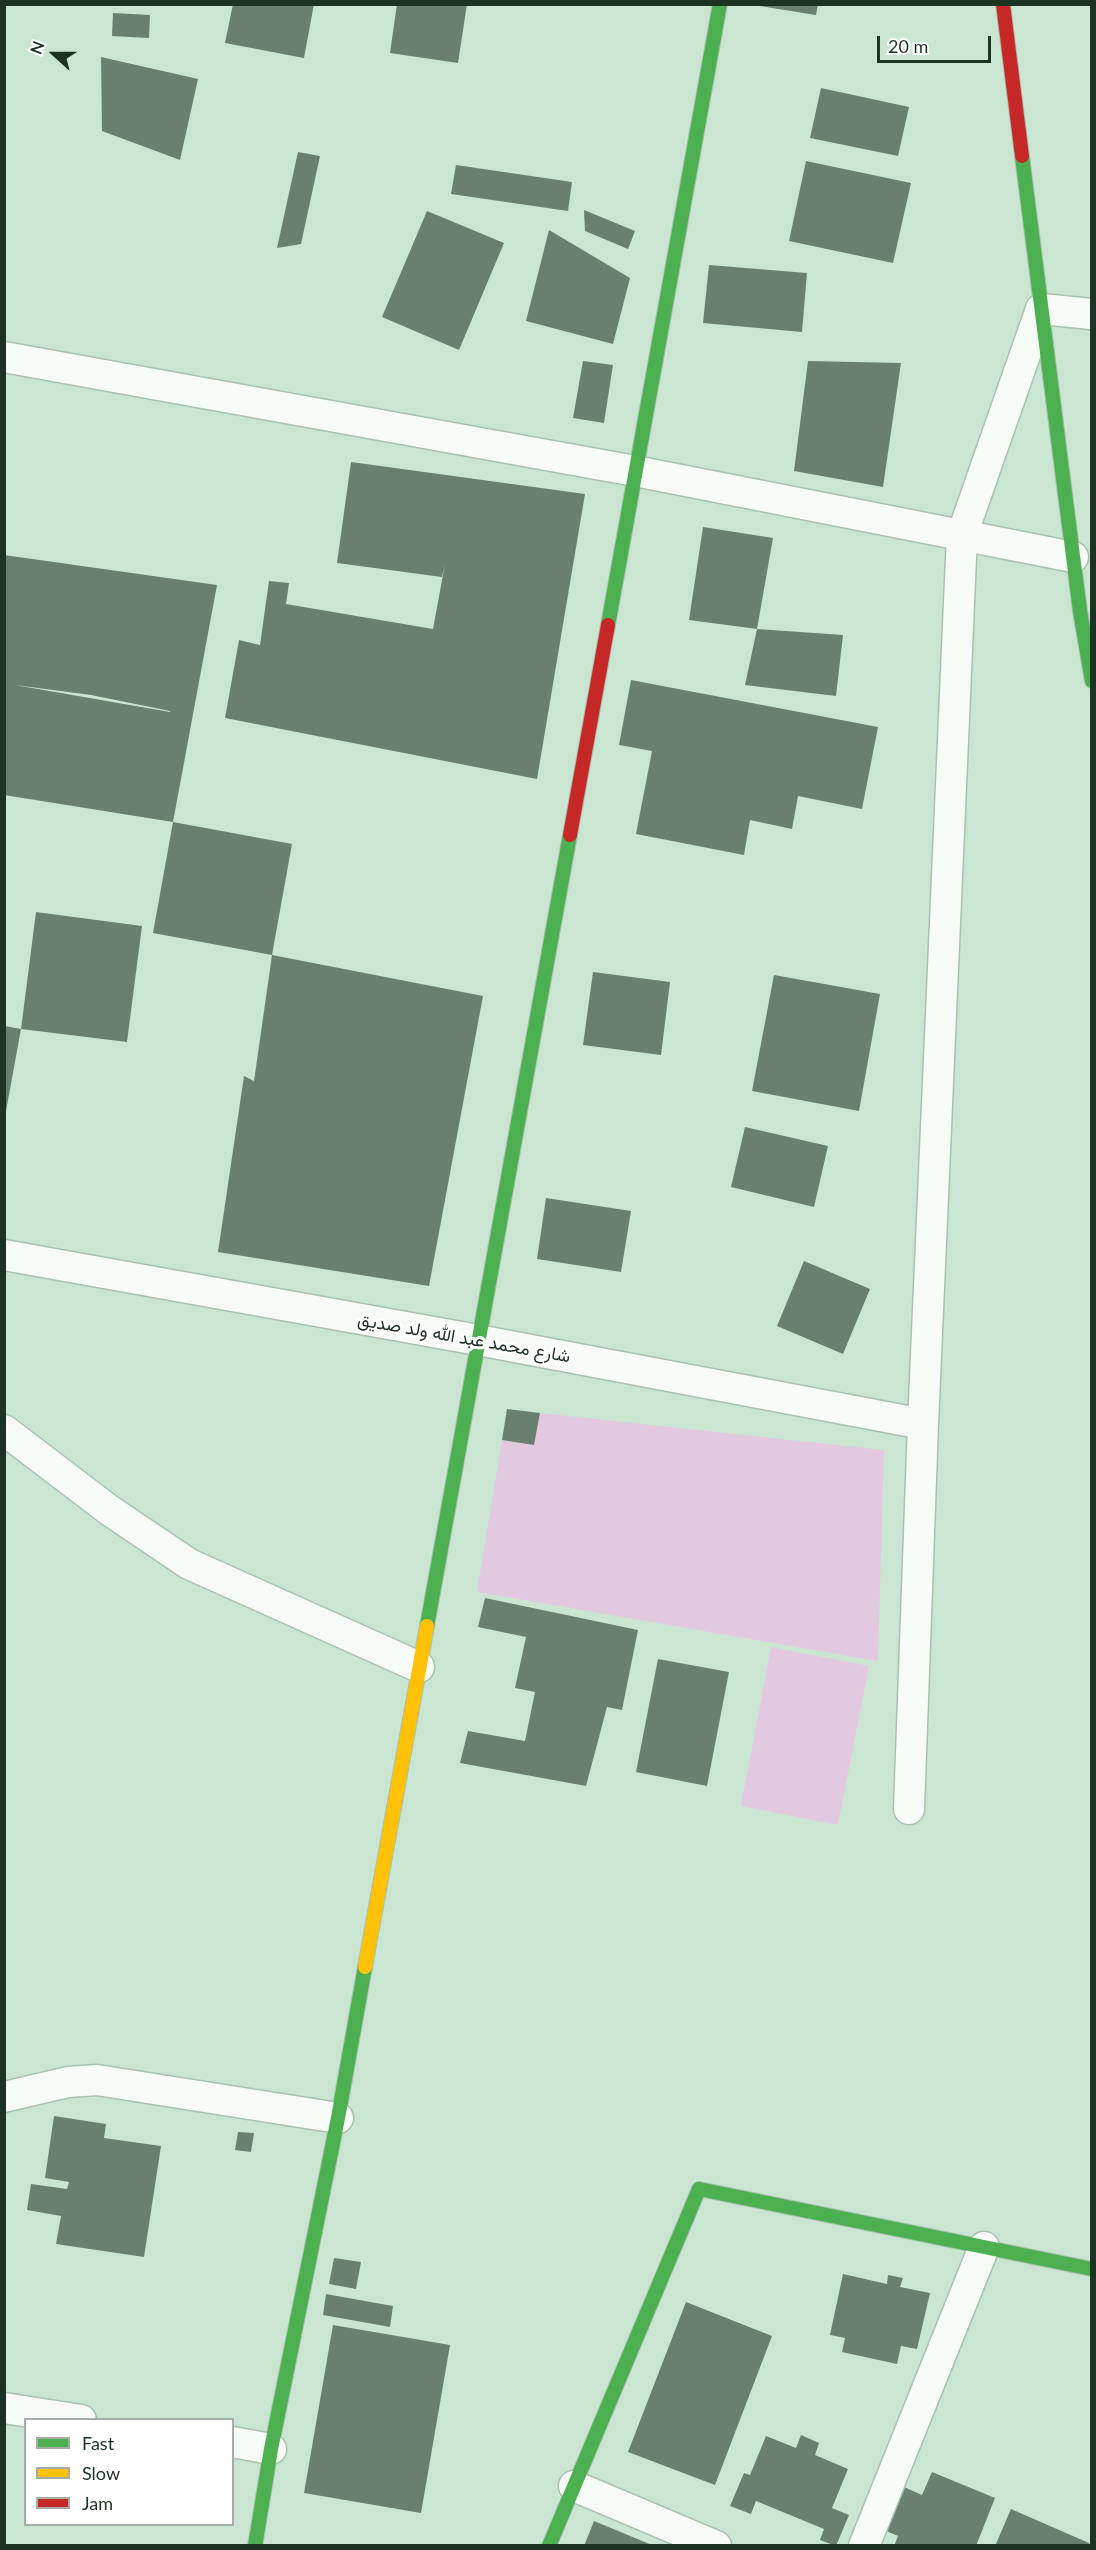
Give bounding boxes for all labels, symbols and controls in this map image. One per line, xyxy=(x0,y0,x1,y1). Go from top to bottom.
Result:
north arrow xyxy=(24,24,84,84)
scale bar xyxy=(880,24,994,62)
text: 20 m xyxy=(888,35,928,57)
text: N xyxy=(26,38,48,57)
street label: شارع محمد عبد الله ولد صديق xyxy=(356,1309,572,1367)
legend xyxy=(24,2418,234,2526)
text: Fast xyxy=(82,2432,114,2454)
text: Slow xyxy=(82,2462,120,2484)
text: Jam xyxy=(82,2492,113,2514)

